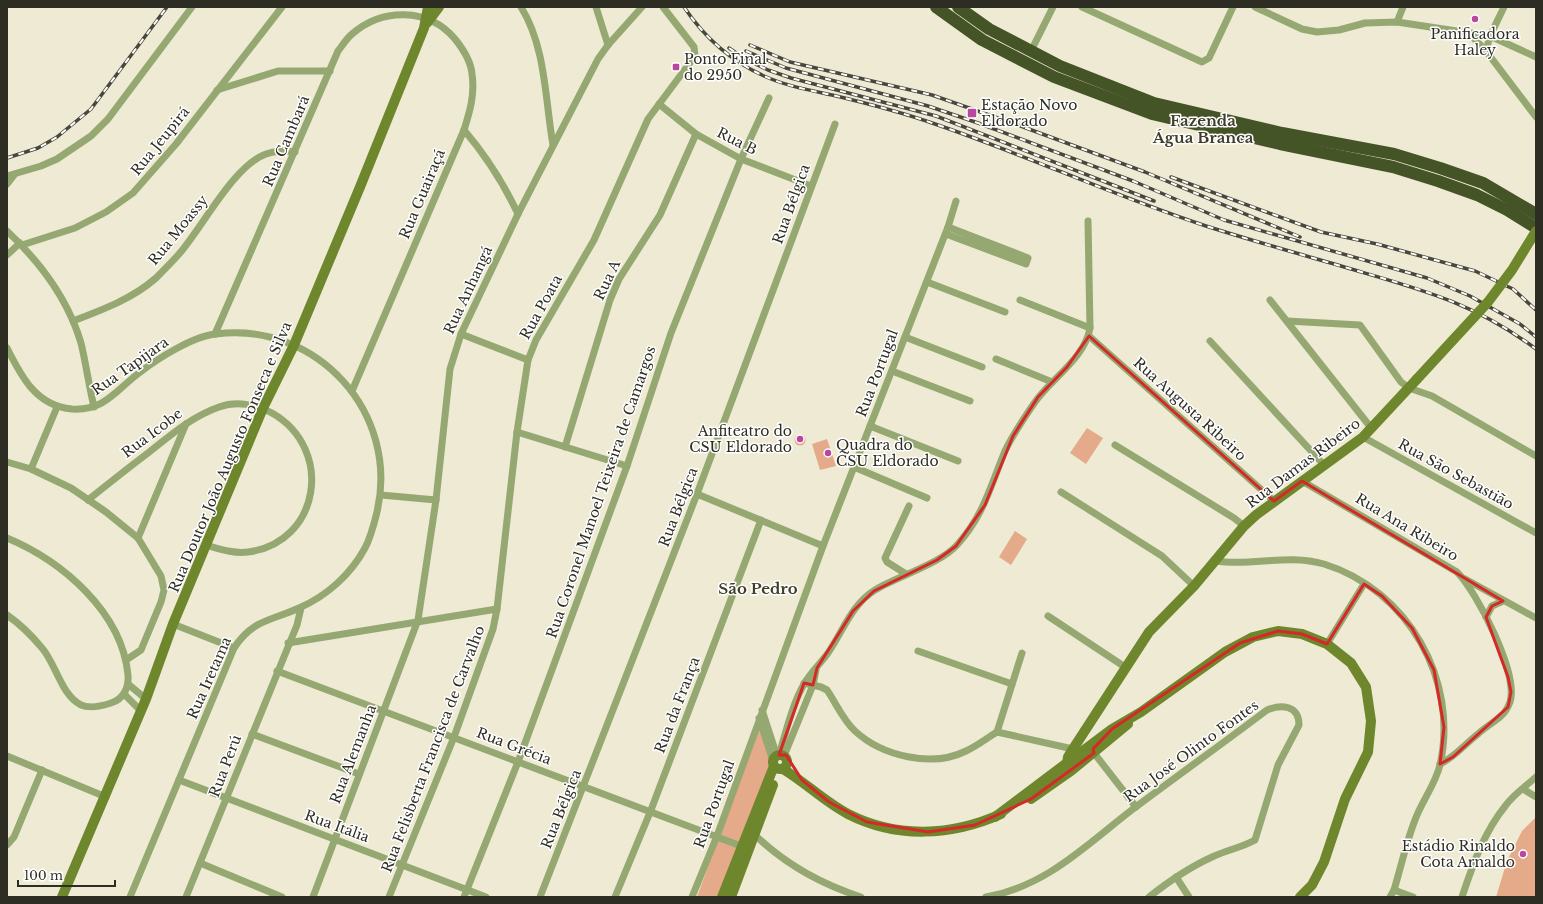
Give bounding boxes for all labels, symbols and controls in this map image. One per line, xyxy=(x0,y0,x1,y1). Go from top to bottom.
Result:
marker: Panificadora Haley xyxy=(1470,14,1480,24)
place label: Panificadora Haley xyxy=(1430,25,1520,59)
place label: Ponto Final do 2950 xyxy=(684,50,767,84)
marker: Ponto Final do 2950 xyxy=(671,62,681,72)
street label: Rua Cambará xyxy=(259,92,313,189)
place label: Estação Novo Eldorado xyxy=(981,96,1077,130)
street label: Rua Jeupirá xyxy=(127,103,193,179)
marker: Estação Novo Eldorado xyxy=(966,107,978,119)
district label: Fazenda Água Branca xyxy=(1152,111,1254,147)
street label: Rua B xyxy=(714,123,760,159)
street label: Rua Guairaçá xyxy=(395,146,449,242)
street label: Rua Bélgica xyxy=(768,161,814,246)
street label: Rua Moassy xyxy=(144,191,212,269)
street label: Rua Anhangá xyxy=(440,243,496,337)
street label: Rua A xyxy=(590,257,624,303)
street label: Rua Poata xyxy=(516,271,566,343)
street label: Rua Doutor João Augusto Fonseca e Silva xyxy=(165,319,296,595)
street label: Rua Portugal xyxy=(852,326,902,419)
street label: Rua Tapijara xyxy=(88,333,172,399)
street label: Rua Coronel Manoel Teixeira de Camargos xyxy=(542,343,660,641)
street label: Rua Augusta Ribeiro xyxy=(1130,353,1250,465)
street label: Rua Icobe xyxy=(118,404,186,462)
street label: Rua Damas Ribeiro xyxy=(1242,414,1364,512)
place label: Anfiteatro do CSU Eldorado xyxy=(689,422,792,456)
marker: Anfiteatro do CSU Eldorado xyxy=(795,434,805,444)
street label: Rua São Sebastião xyxy=(1395,435,1517,513)
place label: Quadra do CSU Eldorado xyxy=(836,436,939,470)
marker: Quadra do CSU Eldorado xyxy=(823,448,833,458)
street label: Rua Bélgica xyxy=(655,464,701,549)
street label: Rua Ana Ribeiro xyxy=(1352,489,1462,565)
district label: São Pedro xyxy=(718,579,798,598)
street label: Rua Felisberta Francisca de Carvalho xyxy=(377,623,489,875)
street label: Rua Iretama xyxy=(183,634,235,722)
street label: Rua da França xyxy=(650,654,704,756)
street label: Rua José Olinto Fontes xyxy=(1120,696,1262,806)
street label: Rua Alemanha xyxy=(326,702,380,806)
street label: Rua Grécia xyxy=(474,723,554,769)
street label: Rua Perú xyxy=(205,732,245,800)
street label: Rua Portugal xyxy=(690,757,738,851)
street label: Rua Bélgica xyxy=(537,767,585,851)
street label: Rua Itália xyxy=(302,806,372,846)
place label: Estádio Rinaldo Cota Arnaldo xyxy=(1402,837,1515,871)
marker: Estádio Rinaldo Cota Arnaldo xyxy=(1518,849,1528,859)
scale bar xyxy=(18,862,115,888)
text: 100 m xyxy=(24,868,63,883)

